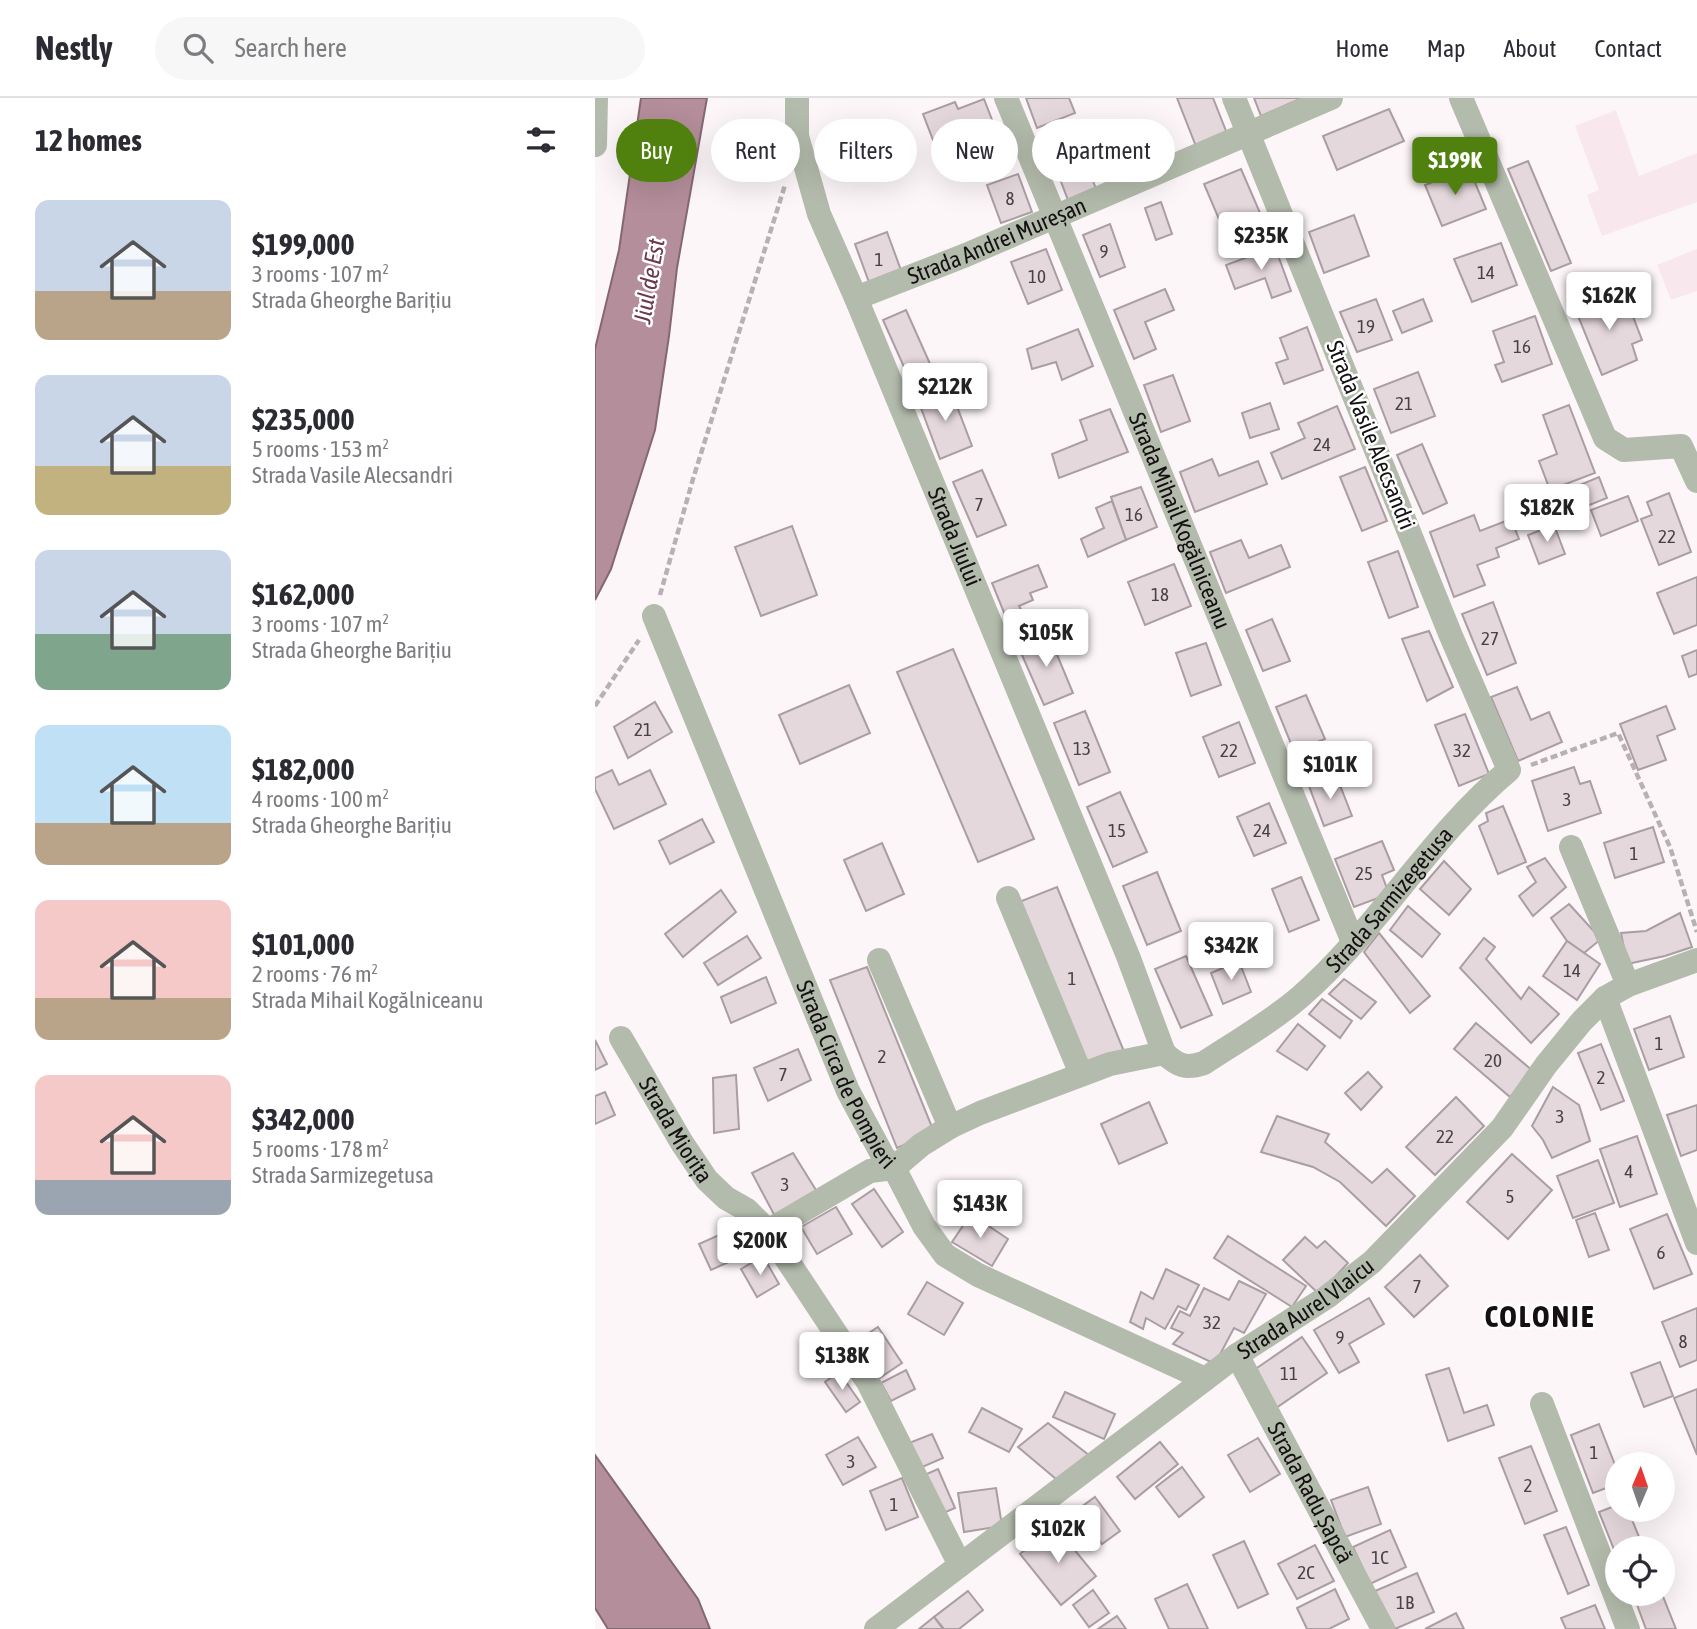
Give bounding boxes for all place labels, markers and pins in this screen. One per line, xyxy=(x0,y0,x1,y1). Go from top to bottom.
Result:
pin: $199K xyxy=(1406,138,1504,197)
pin: $235K xyxy=(1212,212,1310,272)
pin: $162K xyxy=(1560,272,1658,332)
pin: $212K xyxy=(896,364,994,423)
pin: $182K xyxy=(1498,484,1596,544)
pin: $105K xyxy=(997,610,1095,669)
pin: $101K xyxy=(1281,742,1379,801)
pin: $342K xyxy=(1182,922,1280,982)
pin: $143K xyxy=(931,1180,1029,1240)
pin: $200K xyxy=(711,1218,809,1277)
pin: $138K xyxy=(793,1332,891,1392)
pin: $102K xyxy=(1009,1506,1107,1565)

